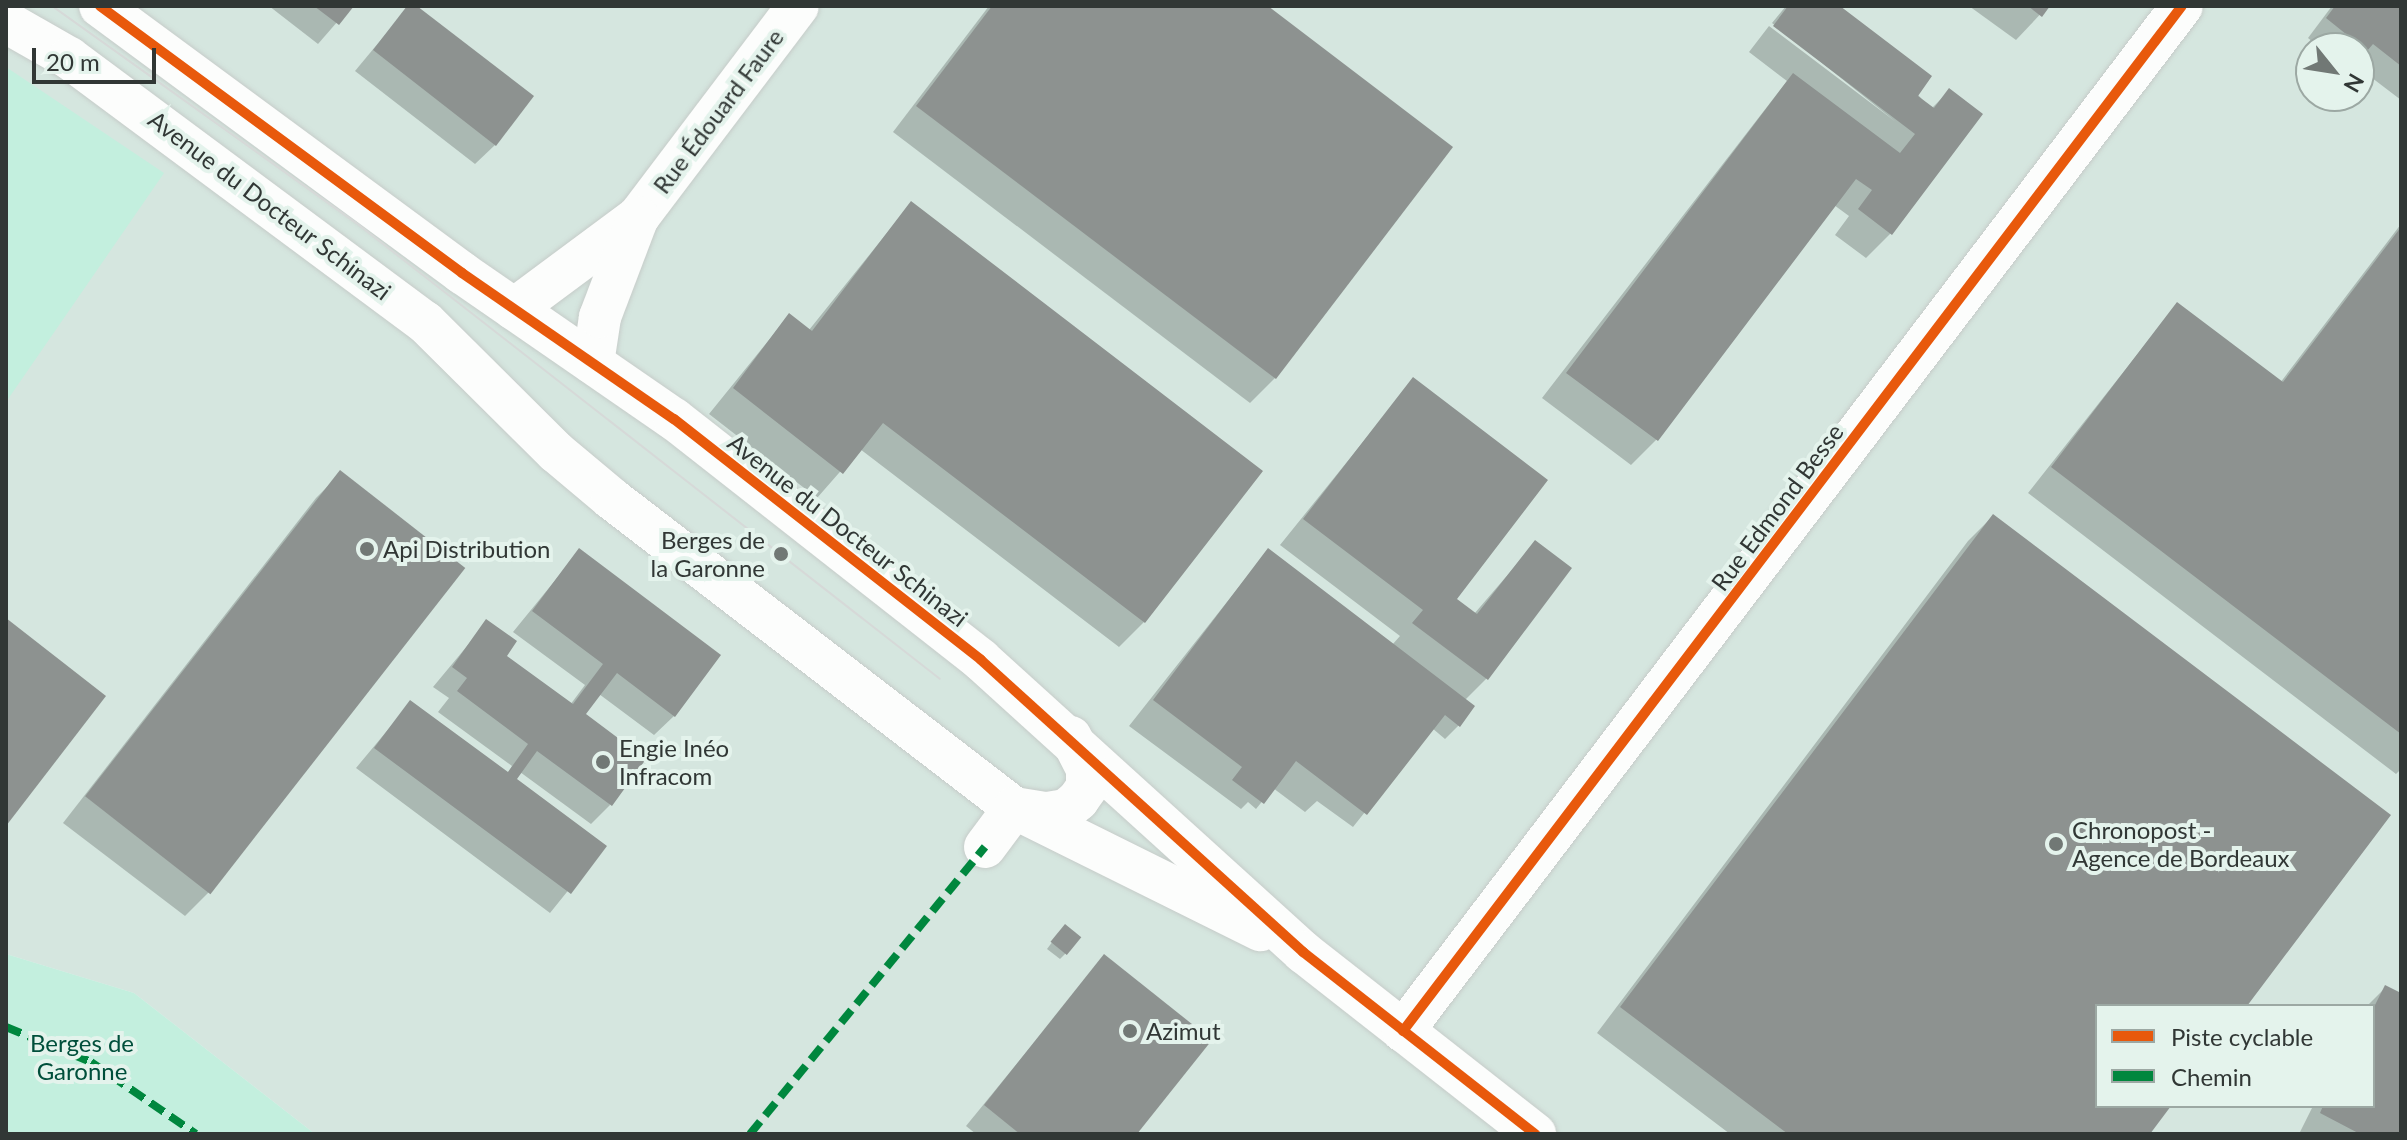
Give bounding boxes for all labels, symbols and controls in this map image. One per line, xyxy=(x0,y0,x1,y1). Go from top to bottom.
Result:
street label: Rue Édouard Faure xyxy=(647,23,789,199)
scale bar xyxy=(36,32,160,82)
north arrow xyxy=(2295,32,2375,112)
text: 20 m xyxy=(46,47,100,76)
text: N xyxy=(2339,69,2370,97)
street label: Avenue du Docteur Schinazi xyxy=(143,104,397,306)
street label: Rue Edmond Besse xyxy=(1705,418,1849,596)
street label: Avenue du Docteur Schinazi xyxy=(722,427,974,633)
place label: Berges de la Garonne xyxy=(651,526,765,582)
place label: Api Distribution xyxy=(383,535,550,563)
marker: Api Distribution xyxy=(358,540,376,558)
marker: Berges de la Garonne xyxy=(772,545,790,563)
place label: Engie Inéo Infracom xyxy=(619,734,729,790)
marker: Engie Inéo Infracom xyxy=(594,753,612,771)
place label: Chronopost - Agence de Bordeaux xyxy=(2072,816,2289,872)
marker: Chronopost - Agence de Bordeaux xyxy=(2047,835,2065,853)
legend xyxy=(2095,1004,2375,1108)
place label: Azimut xyxy=(1146,1017,1221,1045)
marker: Azimut xyxy=(1121,1022,1139,1040)
text: Piste cyclable xyxy=(2171,1022,2313,1051)
park label: Berges de Garonne xyxy=(30,1029,134,1085)
text: Chemin xyxy=(2171,1062,2252,1091)

